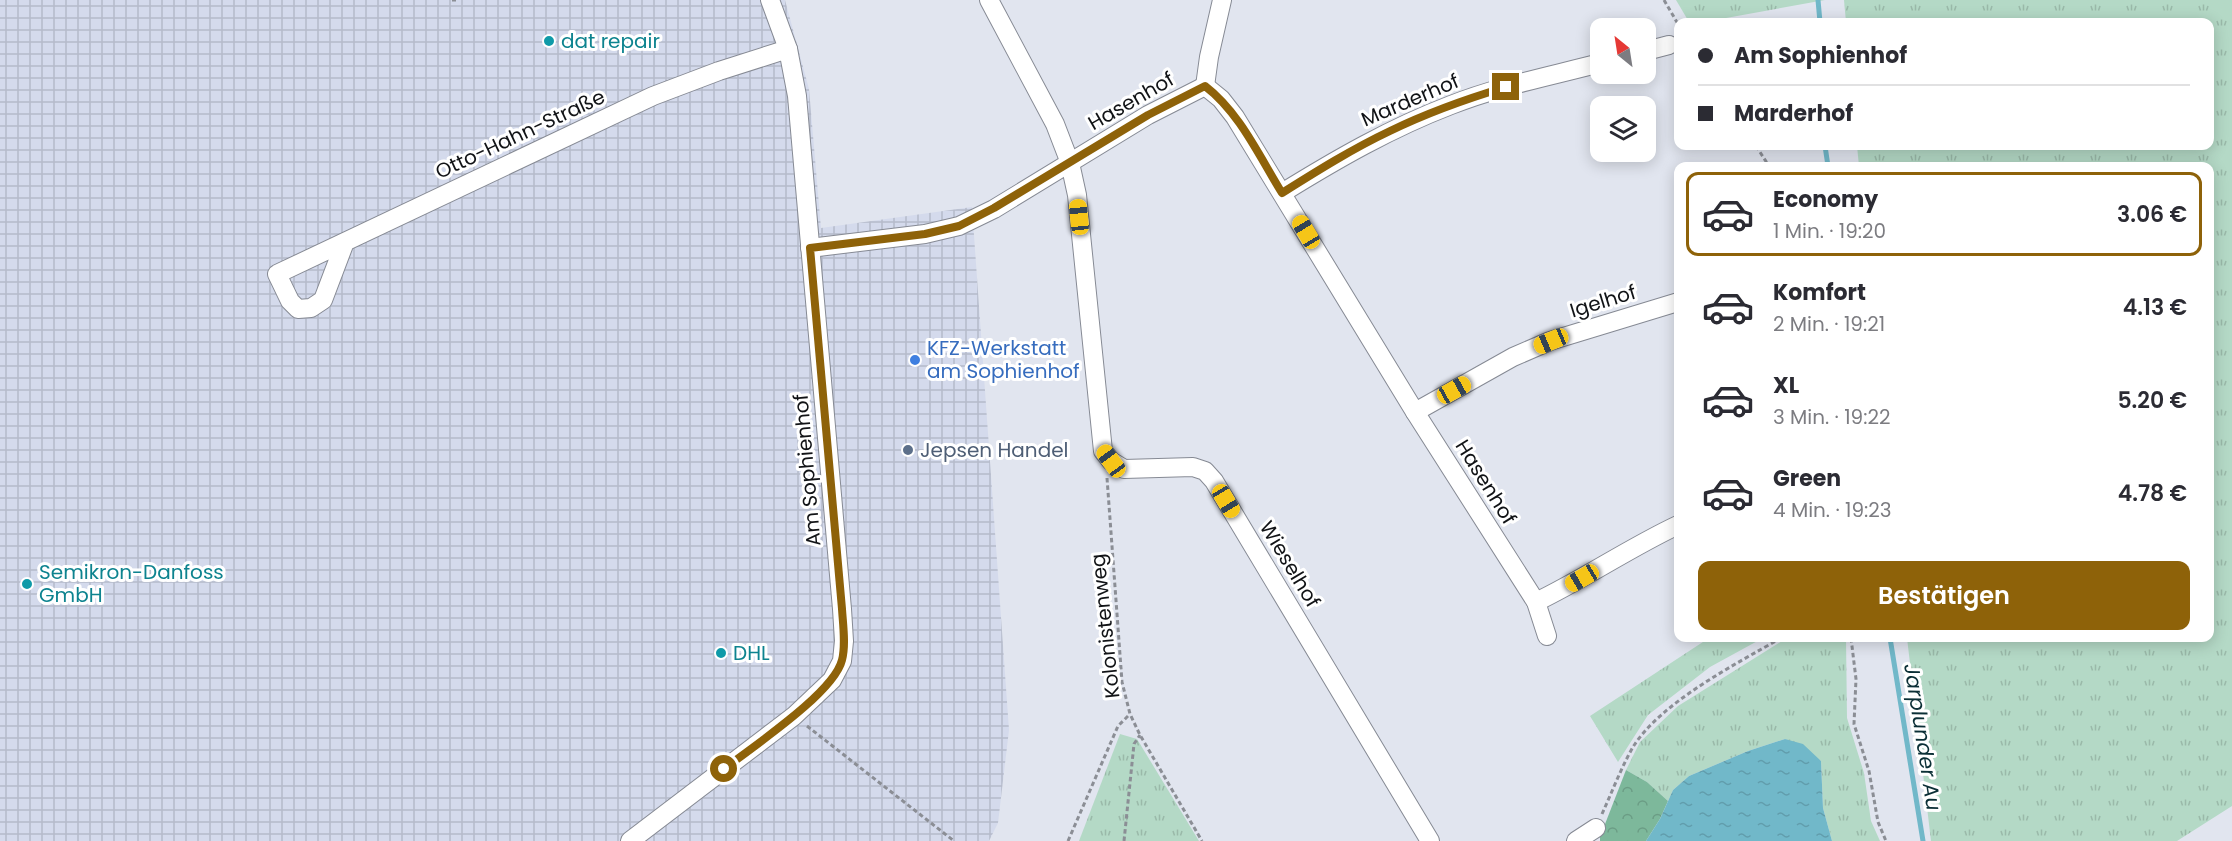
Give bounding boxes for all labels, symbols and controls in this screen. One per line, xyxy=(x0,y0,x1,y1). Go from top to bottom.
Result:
north arrow xyxy=(1590,18,1656,84)
map controls xyxy=(1590,18,1656,162)
place label: dat repair xyxy=(561,27,660,55)
marker: dat repair xyxy=(542,34,556,48)
text: Am Sophienhof xyxy=(1734,40,1907,71)
street label: Hasenhof xyxy=(1083,65,1179,137)
street label: Marderhof xyxy=(1357,67,1463,133)
route end xyxy=(1492,73,1519,100)
street label: Otto-Hahn-Straße xyxy=(431,82,609,186)
button: layers xyxy=(1590,96,1656,162)
text: Marderhof xyxy=(1734,98,1853,129)
text: Economy xyxy=(1773,184,1878,215)
icon: car xyxy=(1701,187,1755,241)
car xyxy=(1068,198,1090,236)
text: 3.06 € xyxy=(2117,199,2187,230)
car xyxy=(1289,212,1323,252)
text: 1 Min. · 19:20 xyxy=(1773,217,1886,245)
text: Komfort xyxy=(1773,277,1866,308)
street label: Igelhof xyxy=(1566,278,1640,324)
icon: car xyxy=(1701,280,1755,334)
text: 4.13 € xyxy=(2123,292,2187,323)
text: 2 Min. · 19:21 xyxy=(1773,310,1885,338)
car xyxy=(1531,326,1571,356)
place label: KFZ-Werkstatt am Sophienhof xyxy=(927,334,1080,385)
marker: KFZ-Werkstatt am Sophienhof xyxy=(908,353,922,367)
text: XL xyxy=(1773,370,1799,401)
car xyxy=(1434,373,1474,407)
icon: car xyxy=(1701,373,1755,427)
text: 5.20 € xyxy=(2117,385,2187,416)
street label: Am Sophienhof xyxy=(786,393,828,547)
text: 3 Min. · 19:22 xyxy=(1773,403,1890,431)
street label: Hasenhof xyxy=(1449,434,1523,530)
place label: Jepsen Handel xyxy=(920,436,1069,464)
car xyxy=(1093,441,1129,481)
marker: Jepsen Handel xyxy=(901,443,915,457)
text: Green xyxy=(1773,463,1841,494)
icon: car xyxy=(1701,466,1755,520)
text: 4.78 € xyxy=(2118,478,2187,509)
car xyxy=(1209,481,1243,521)
text: 4 Min. · 19:23 xyxy=(1773,496,1892,524)
street label: Wieselhof xyxy=(1253,515,1327,613)
street label: Kolonistenweg xyxy=(1083,552,1127,700)
place label: Semikron-Danfoss GmbH xyxy=(39,558,224,609)
car xyxy=(1562,561,1602,595)
button: Bestätigen xyxy=(1698,561,2190,630)
marker: Semikron-Danfoss GmbH xyxy=(20,577,34,591)
place label: DHL xyxy=(733,639,770,667)
marker: DHL xyxy=(714,646,728,660)
water label: Jarplunder Au xyxy=(1897,661,1949,813)
route start xyxy=(710,755,737,782)

